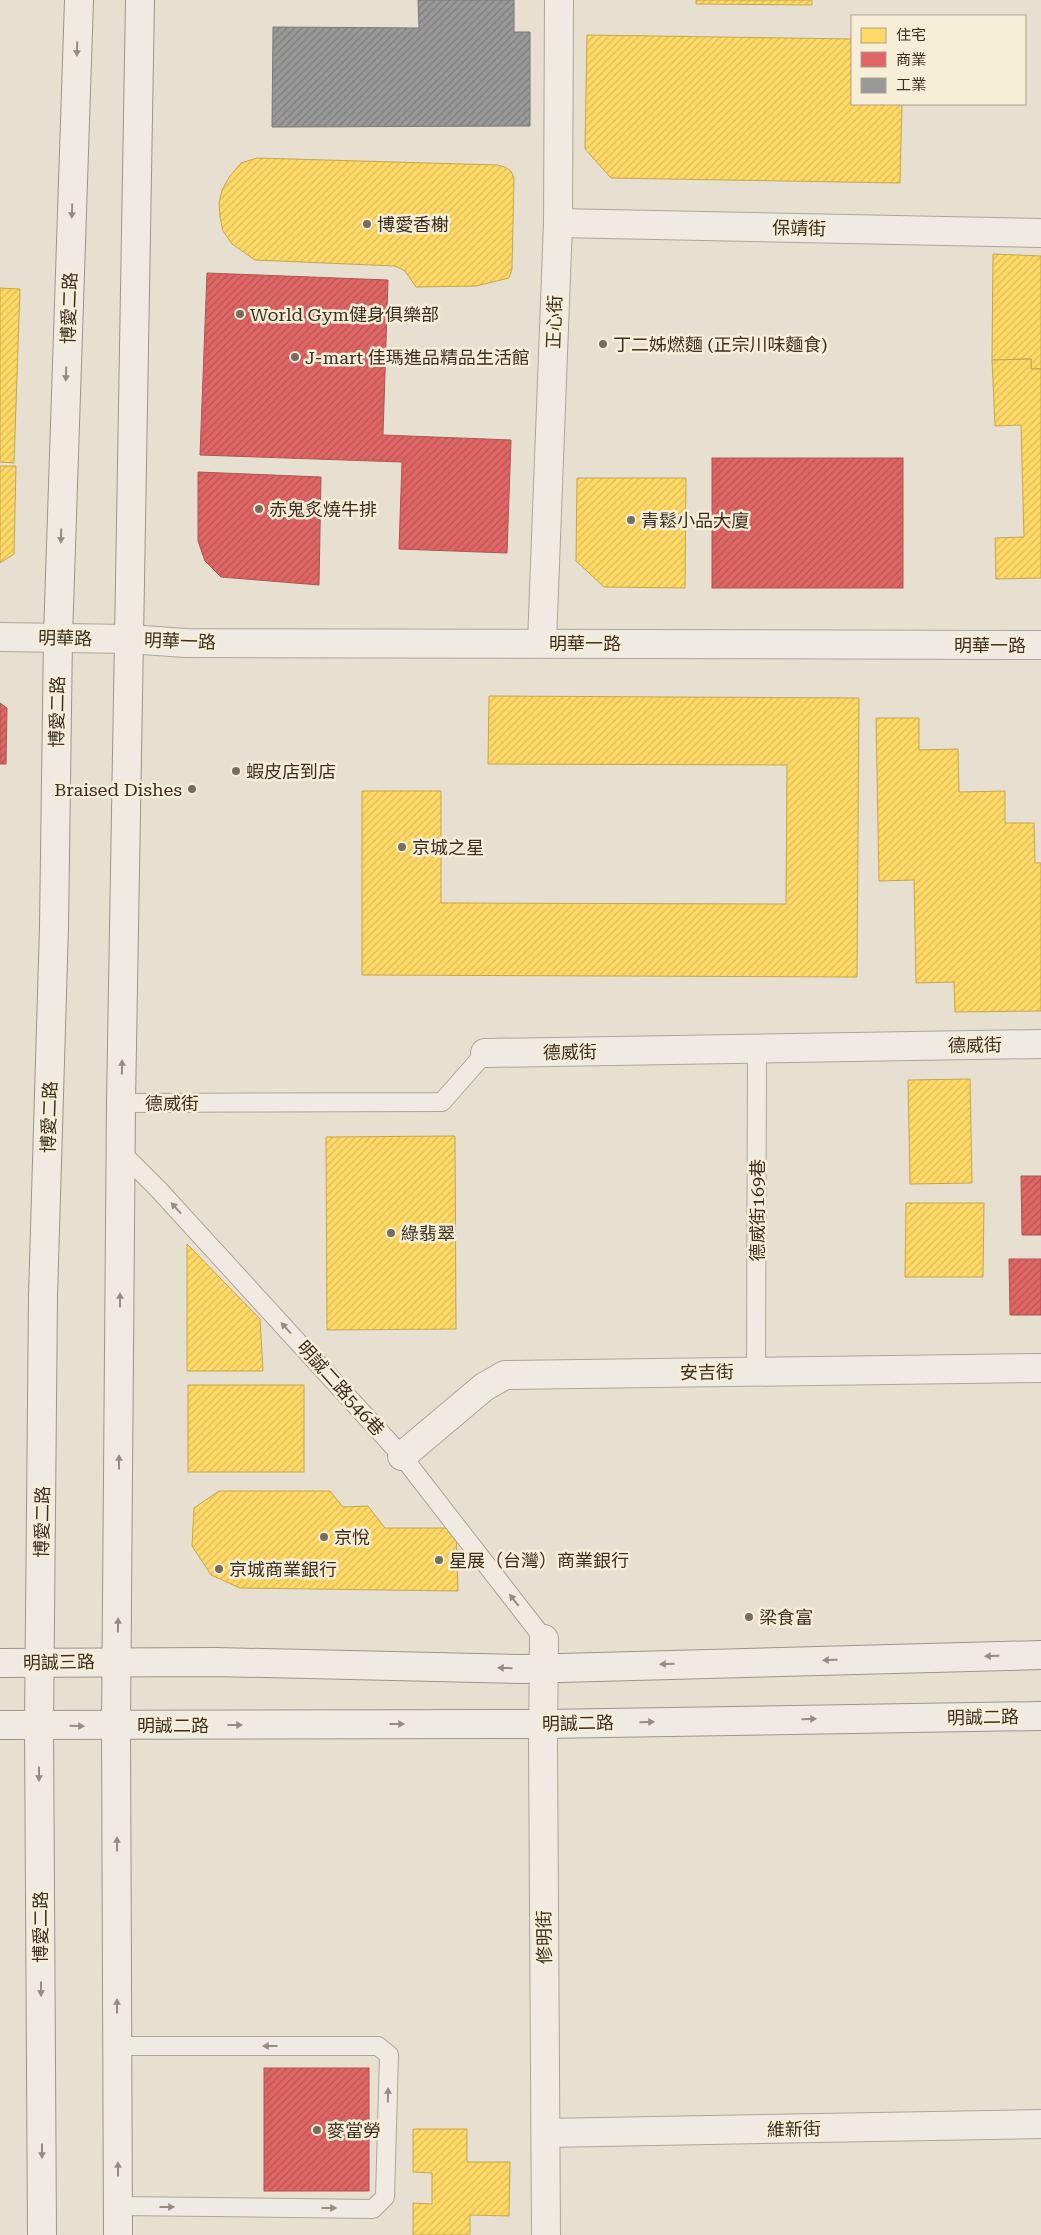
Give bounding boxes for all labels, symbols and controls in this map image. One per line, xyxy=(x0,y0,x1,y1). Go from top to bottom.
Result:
legend xyxy=(851,15,1026,105)
text: 住宅 xyxy=(896,26,926,44)
one-way arrow xyxy=(73,41,81,57)
text: 商業 xyxy=(896,51,926,69)
text: 工業 xyxy=(896,76,926,94)
one-way arrow xyxy=(68,203,76,219)
place label: 博愛香榭 xyxy=(377,214,449,235)
street label: 保靖街 xyxy=(772,217,826,239)
marker: 博愛香榭 xyxy=(361,218,373,230)
street label: 博愛二路 xyxy=(57,272,81,344)
street label: 正心街 xyxy=(543,295,565,349)
place label: World Gym健身俱樂部 xyxy=(250,304,439,325)
marker: World Gym健身俱樂部 xyxy=(234,308,246,320)
place label: 丁二姊燃麵 (正宗川味麵食) xyxy=(613,334,827,355)
marker: 丁二姊燃麵 (正宗川味麵食) xyxy=(597,338,609,350)
place label: J-mart 佳瑪進品精品生活館 xyxy=(305,347,530,368)
marker: J-mart 佳瑪進品精品生活館 xyxy=(289,351,301,363)
one-way arrow xyxy=(62,366,70,382)
place label: 赤鬼炙燒牛排 xyxy=(269,499,377,520)
marker: 赤鬼炙燒牛排 xyxy=(253,503,265,515)
place label: 青鬆小品大廈 xyxy=(641,510,749,531)
marker: 青鬆小品大廈 xyxy=(625,514,637,526)
one-way arrow xyxy=(57,528,65,544)
street label: 明華路 xyxy=(38,627,92,649)
street label: 明華一路 xyxy=(144,629,216,653)
street label: 明華一路 xyxy=(549,633,621,654)
street label: 明華一路 xyxy=(954,635,1026,656)
street label: 博愛二路 xyxy=(46,676,68,748)
place label: 蝦皮店到店 xyxy=(246,761,336,782)
marker: 蝦皮店到店 xyxy=(230,765,242,777)
place label: Braised Dishes xyxy=(54,779,182,800)
marker: Braised Dishes xyxy=(186,783,198,795)
place label: 京城之星 xyxy=(412,837,484,858)
marker: 京城之星 xyxy=(396,841,408,853)
street label: 德威街 xyxy=(948,1034,1002,1056)
street label: 德威街 xyxy=(543,1041,597,1063)
one-way arrow xyxy=(118,1059,126,1075)
street label: 博愛二路 xyxy=(37,1081,61,1153)
street label: 德威街 xyxy=(145,1093,199,1114)
street label: 德威街169巷 xyxy=(747,1159,768,1261)
one-way arrow xyxy=(170,1203,182,1215)
place label: 綠翡翠 xyxy=(401,1223,455,1244)
marker: 綠翡翠 xyxy=(385,1227,397,1239)
one-way arrow xyxy=(116,1292,124,1308)
one-way arrow xyxy=(280,1323,292,1335)
street label: 明誠二路546巷 xyxy=(293,1336,389,1440)
street label: 安吉街 xyxy=(680,1361,734,1383)
one-way arrow xyxy=(115,1454,123,1470)
street label: 博愛二路 xyxy=(31,1486,53,1558)
place label: 京悅 xyxy=(334,1527,370,1548)
marker: 京悅 xyxy=(318,1531,330,1543)
place label: 星展（台灣）商業銀行 xyxy=(449,1550,629,1571)
marker: 星展（台灣）商業銀行 xyxy=(433,1554,445,1566)
place label: 京城商業銀行 xyxy=(229,1559,337,1580)
marker: 京城商業銀行 xyxy=(213,1563,225,1575)
one-way arrow xyxy=(509,1593,519,1607)
place label: 梁食富 xyxy=(759,1607,813,1628)
marker: 梁食富 xyxy=(743,1611,755,1623)
one-way arrow xyxy=(114,1617,122,1633)
street label: 明誠三路 xyxy=(23,1651,95,1673)
one-way arrow xyxy=(984,1652,1000,1660)
one-way arrow xyxy=(822,1656,838,1664)
one-way arrow xyxy=(659,1660,675,1668)
one-way arrow xyxy=(497,1664,513,1672)
street label: 明誠二路 xyxy=(947,1706,1019,1728)
street label: 明誠二路 xyxy=(542,1712,614,1734)
street label: 明誠二路 xyxy=(137,1715,209,1736)
one-way arrow xyxy=(802,1715,818,1723)
one-way arrow xyxy=(639,1718,655,1726)
one-way arrow xyxy=(389,1720,405,1728)
one-way arrow xyxy=(227,1721,243,1729)
one-way arrow xyxy=(70,1722,86,1730)
one-way arrow xyxy=(35,1766,43,1782)
one-way arrow xyxy=(113,1836,121,1852)
street label: 博愛二路 xyxy=(30,1891,51,1963)
street label: 修明街 xyxy=(533,1910,555,1964)
one-way arrow xyxy=(37,1981,45,1997)
one-way arrow xyxy=(113,1998,121,2014)
one-way arrow xyxy=(262,2042,278,2050)
one-way arrow xyxy=(384,2087,392,2103)
street label: 維新街 xyxy=(767,2118,821,2140)
place label: 麥當勞 xyxy=(327,2120,381,2141)
marker: 麥當勞 xyxy=(311,2124,323,2136)
one-way arrow xyxy=(38,2144,46,2160)
one-way arrow xyxy=(114,2161,122,2177)
one-way arrow xyxy=(159,2203,175,2211)
one-way arrow xyxy=(321,2204,337,2212)

